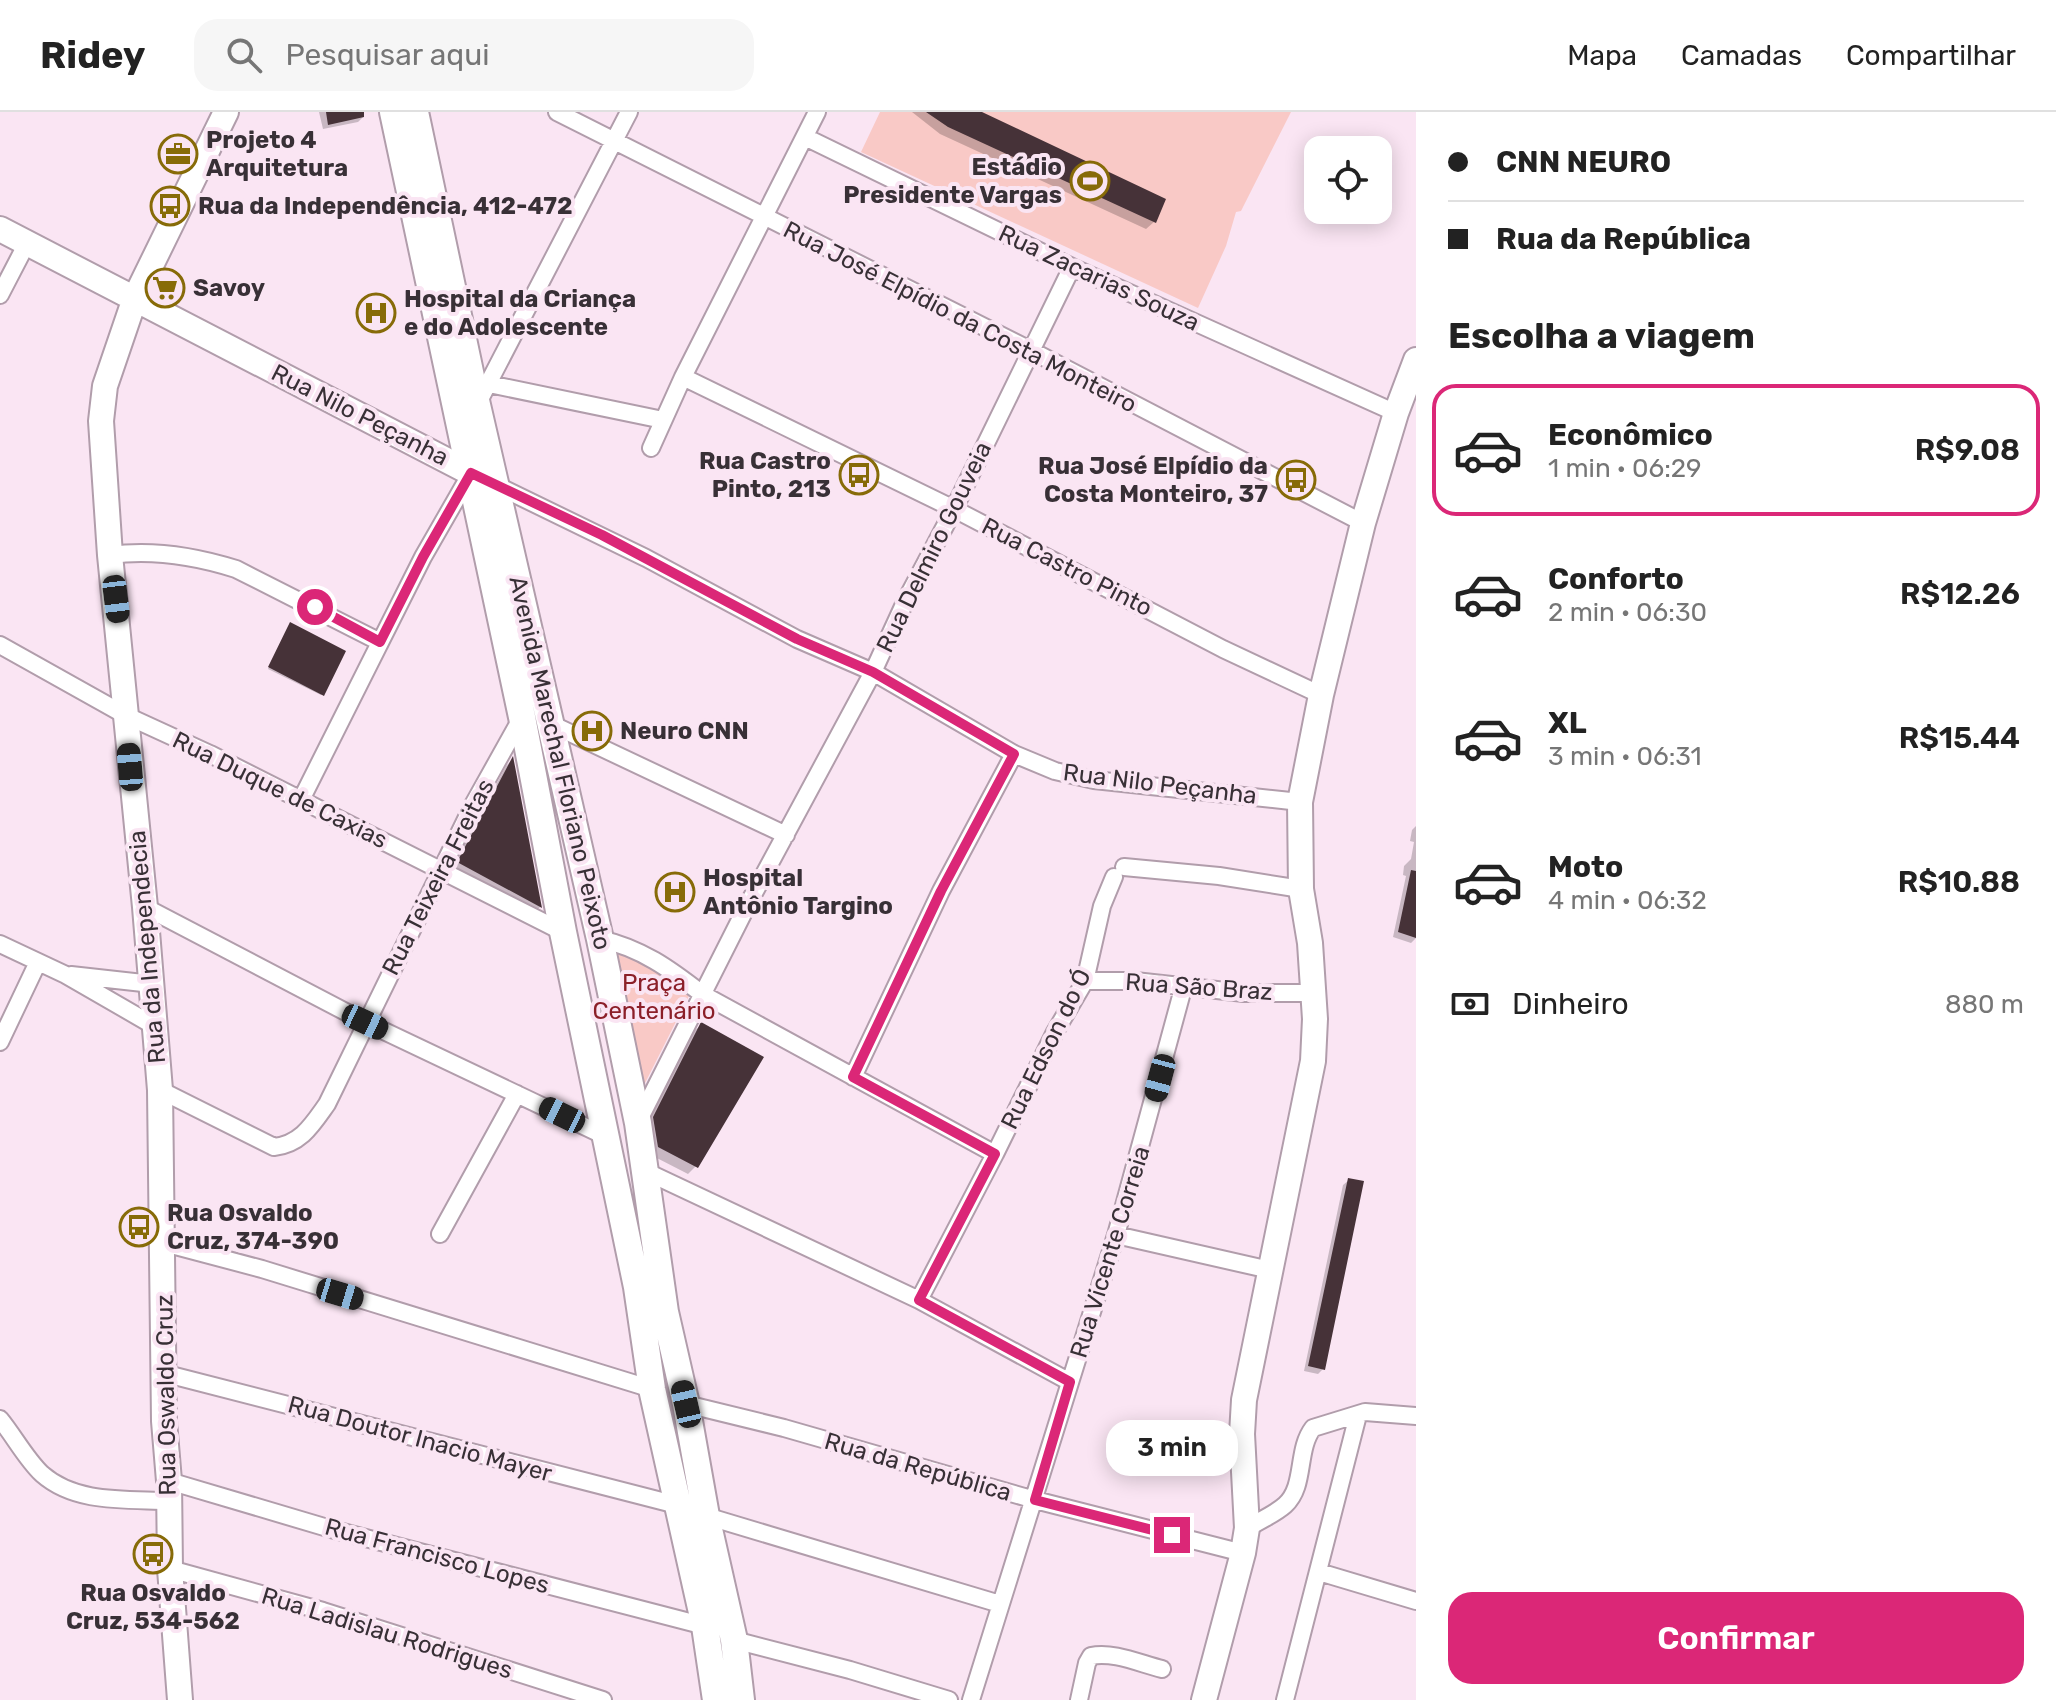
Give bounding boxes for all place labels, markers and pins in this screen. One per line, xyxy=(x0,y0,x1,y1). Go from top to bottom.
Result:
place label: Projeto 4 Arquitetura xyxy=(206,126,348,182)
office icon: Projeto 4 Arquitetura xyxy=(157,133,199,175)
place label: Estádio Presidente Vargas xyxy=(843,153,1062,209)
sports icon: Estádio Presidente Vargas xyxy=(1069,160,1111,202)
bus stop icon: Rua da Independência, 412-472 xyxy=(149,185,191,227)
place label: Rua da Independência, 412-472 xyxy=(198,192,573,220)
supermarket icon: Savoy xyxy=(144,267,186,309)
place label: Savoy xyxy=(193,274,265,302)
place label: Hospital da Criança e do Adolescente xyxy=(404,285,636,341)
hospital icon: Hospital da Criança e do Adolescente xyxy=(355,292,397,334)
place label: Rua Castro Pinto, 213 xyxy=(699,447,831,503)
place label: Rua José Elpídio da Costa Monteiro, 37 xyxy=(1038,452,1268,508)
bus stop icon: Rua Castro Pinto, 213 xyxy=(838,454,880,496)
bus stop icon: Rua José Elpídio da Costa Monteiro, 37 xyxy=(1275,459,1317,501)
hospital icon: Neuro CNN xyxy=(571,710,613,752)
place label: Neuro CNN xyxy=(620,717,749,745)
place label: Hospital Antônio Targino xyxy=(703,864,893,920)
hospital icon: Hospital Antônio Targino xyxy=(654,871,696,913)
place label: Rua Osvaldo Cruz, 374-390 xyxy=(167,1199,339,1255)
bus stop icon: Rua Osvaldo Cruz, 374-390 xyxy=(118,1206,160,1248)
bus stop icon: Rua Osvaldo Cruz, 534-562 xyxy=(132,1533,174,1575)
place label: Rua Osvaldo Cruz, 534-562 xyxy=(66,1579,240,1635)

